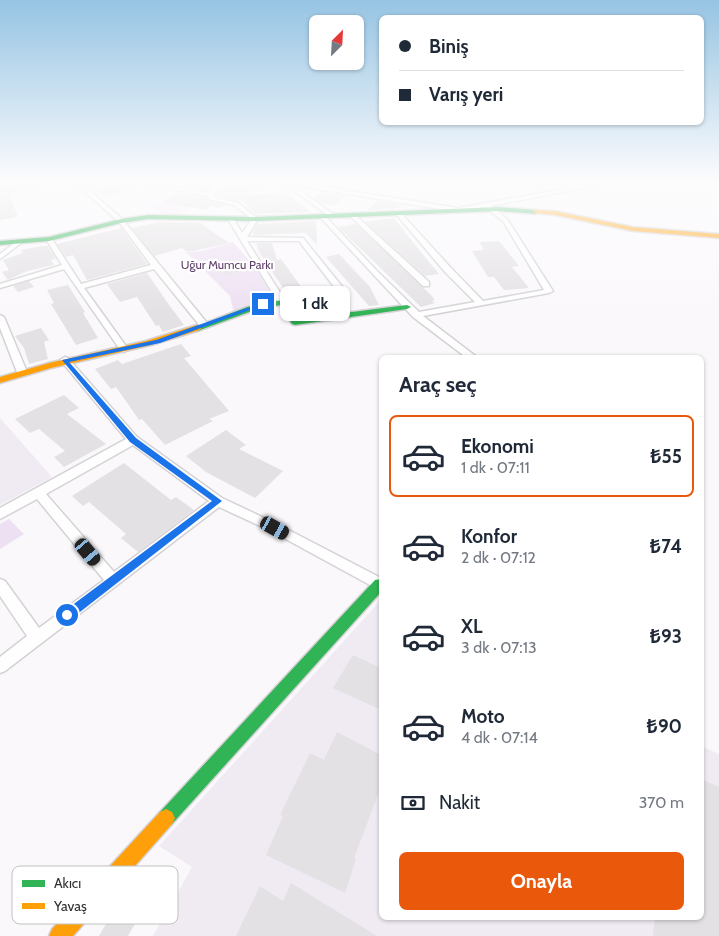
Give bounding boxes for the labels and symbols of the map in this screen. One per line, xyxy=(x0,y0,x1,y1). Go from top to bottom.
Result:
north arrow xyxy=(309,15,364,70)
park label: Uğur Mumcu Parkı xyxy=(181,257,273,272)
callout: 1 dk xyxy=(280,286,350,322)
route end xyxy=(252,293,274,315)
car xyxy=(258,514,291,542)
car xyxy=(72,536,103,568)
route start xyxy=(56,604,78,626)
legend xyxy=(12,866,178,924)
text: Akıcı xyxy=(54,874,81,892)
text: Yavaş xyxy=(53,897,87,915)

